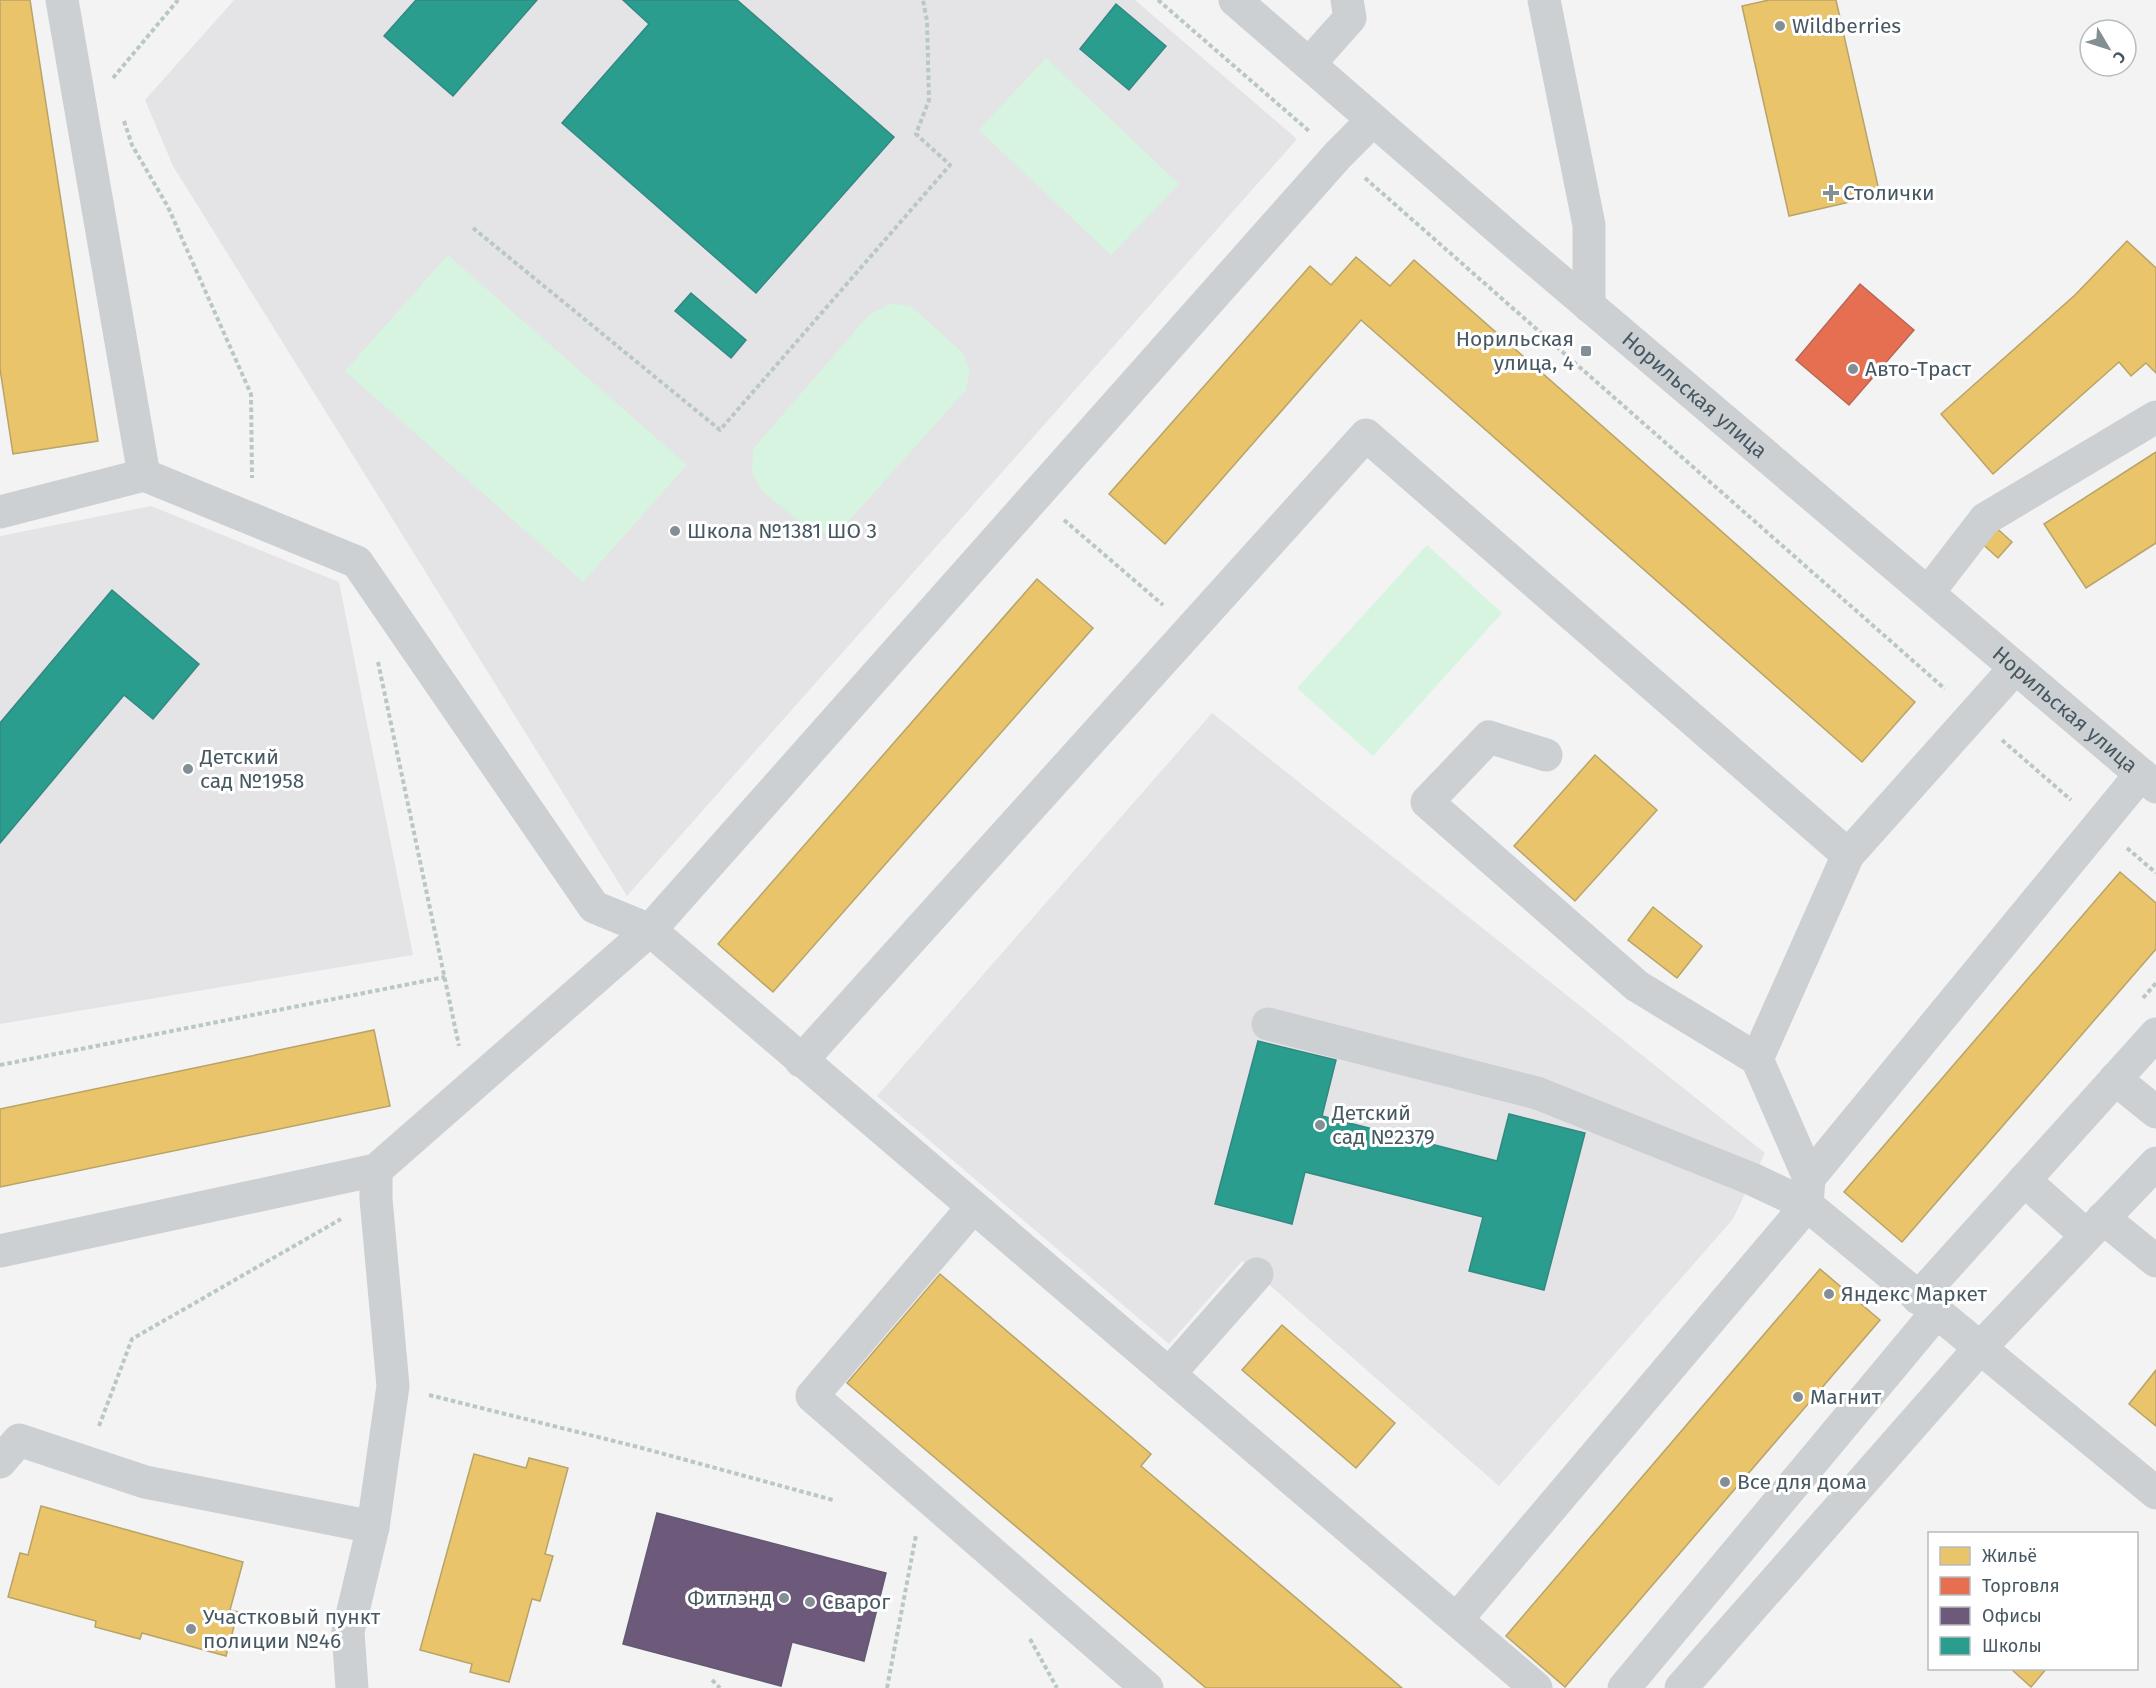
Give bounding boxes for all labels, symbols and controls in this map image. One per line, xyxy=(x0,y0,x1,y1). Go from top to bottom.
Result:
place label: Wildberries xyxy=(1792,13,1901,39)
north arrow xyxy=(2078,18,2138,78)
marker: Wildberries xyxy=(1773,19,1787,33)
text: С xyxy=(2108,48,2130,67)
place label: Столички xyxy=(1843,180,1935,206)
marker: Столички xyxy=(1824,186,1838,200)
place label: Норильская улица, 4 xyxy=(1456,326,1574,376)
street label: Норильская улица xyxy=(1617,326,1772,464)
marker: Норильская улица, 4 xyxy=(1579,344,1593,358)
place label: Авто-Траст xyxy=(1865,356,1972,382)
marker: Авто-Траст xyxy=(1846,362,1860,376)
place label: Школа №1381 ШО 3 xyxy=(687,518,877,544)
marker: Школа №1381 ШО 3 xyxy=(668,524,682,538)
street label: Норильская улица xyxy=(1987,641,2143,779)
place label: Детский сад №1958 xyxy=(199,744,304,794)
marker: Детский сад №1958 xyxy=(181,762,195,776)
place label: Детский сад №2379 xyxy=(1331,1100,1435,1150)
marker: Детский сад №2379 xyxy=(1313,1118,1327,1132)
place label: Яндекс Маркет xyxy=(1841,1281,1987,1307)
marker: Яндекс Маркет xyxy=(1822,1287,1836,1301)
place label: Магнит xyxy=(1810,1384,1882,1410)
marker: Магнит xyxy=(1791,1390,1805,1404)
place label: Все для дома xyxy=(1737,1469,1867,1495)
marker: Все для дома xyxy=(1718,1475,1732,1489)
legend xyxy=(1928,1532,2138,1670)
text: Жильё xyxy=(1982,1545,2037,1567)
text: Торговля xyxy=(1982,1575,2060,1597)
place label: Фитлэнд xyxy=(687,1585,772,1611)
place label: Сварог xyxy=(822,1589,890,1615)
marker: Фитлэнд xyxy=(777,1591,791,1605)
marker: Сварог xyxy=(803,1595,817,1609)
place label: Участковый пункт полиции №46 xyxy=(203,1604,381,1654)
text: Офисы xyxy=(1982,1605,2042,1627)
marker: Участковый пункт полиции №46 xyxy=(184,1622,198,1636)
text: Школы xyxy=(1982,1635,2042,1657)

